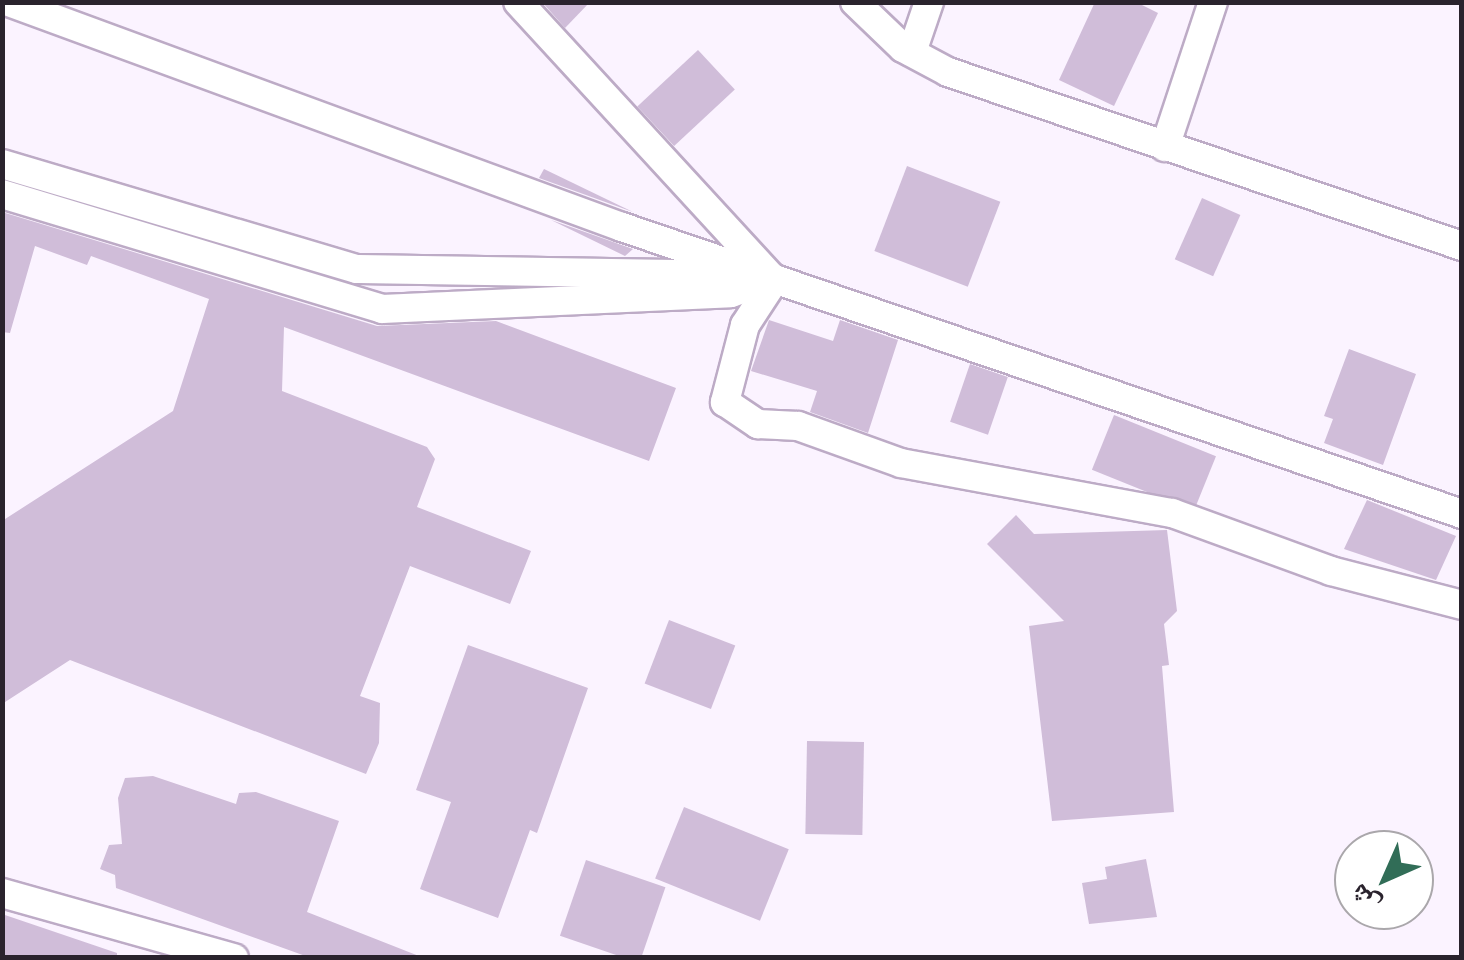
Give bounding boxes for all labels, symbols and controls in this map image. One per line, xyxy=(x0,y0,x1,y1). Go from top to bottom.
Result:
north arrow xyxy=(1334,830,1434,930)
text: ش xyxy=(1342,879,1385,922)

